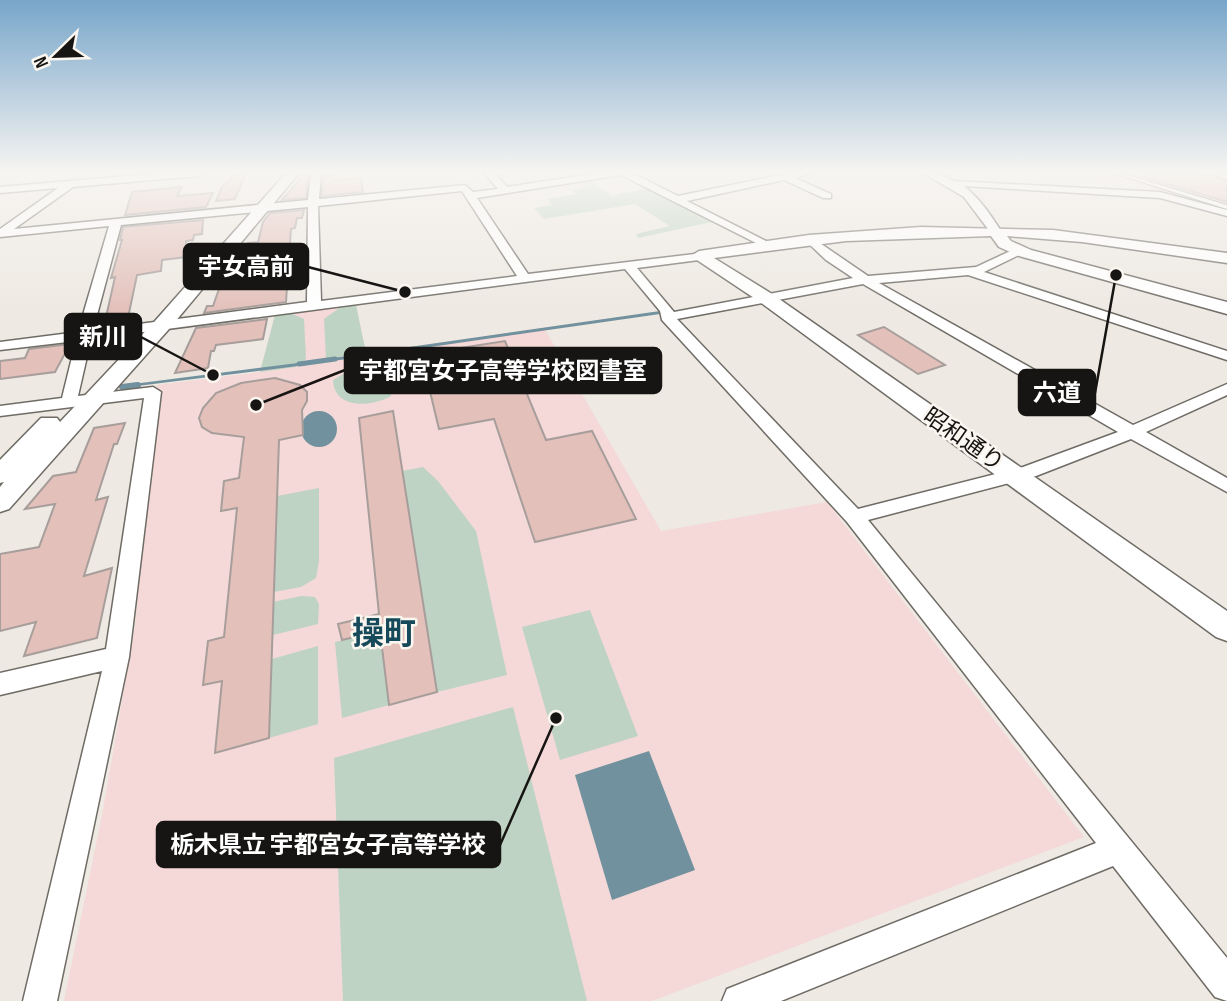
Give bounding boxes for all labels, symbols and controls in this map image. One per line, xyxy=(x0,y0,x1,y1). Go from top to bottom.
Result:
north arrow xyxy=(21,21,91,91)
text: N xyxy=(29,53,54,71)
callout: 宇女高前 xyxy=(184,244,308,289)
text: 宇女高前 xyxy=(198,253,294,282)
callout: 新川 xyxy=(65,314,141,359)
text: 新川 xyxy=(79,323,127,352)
callout: 宇都宮女子高等学校図書室 xyxy=(345,348,661,393)
text: 宇都宮女子高等学校図書室 xyxy=(359,357,647,386)
callout: 六道 xyxy=(1019,370,1095,415)
text: 六道 xyxy=(1033,379,1081,408)
street label: 昭和通り xyxy=(918,402,1009,478)
district label: 操町 xyxy=(352,615,416,654)
callout: 栃木県立 宇都宮女子高等学校 xyxy=(157,822,500,867)
text: 栃木県立 宇都宮女子高等学校 xyxy=(170,831,486,860)

